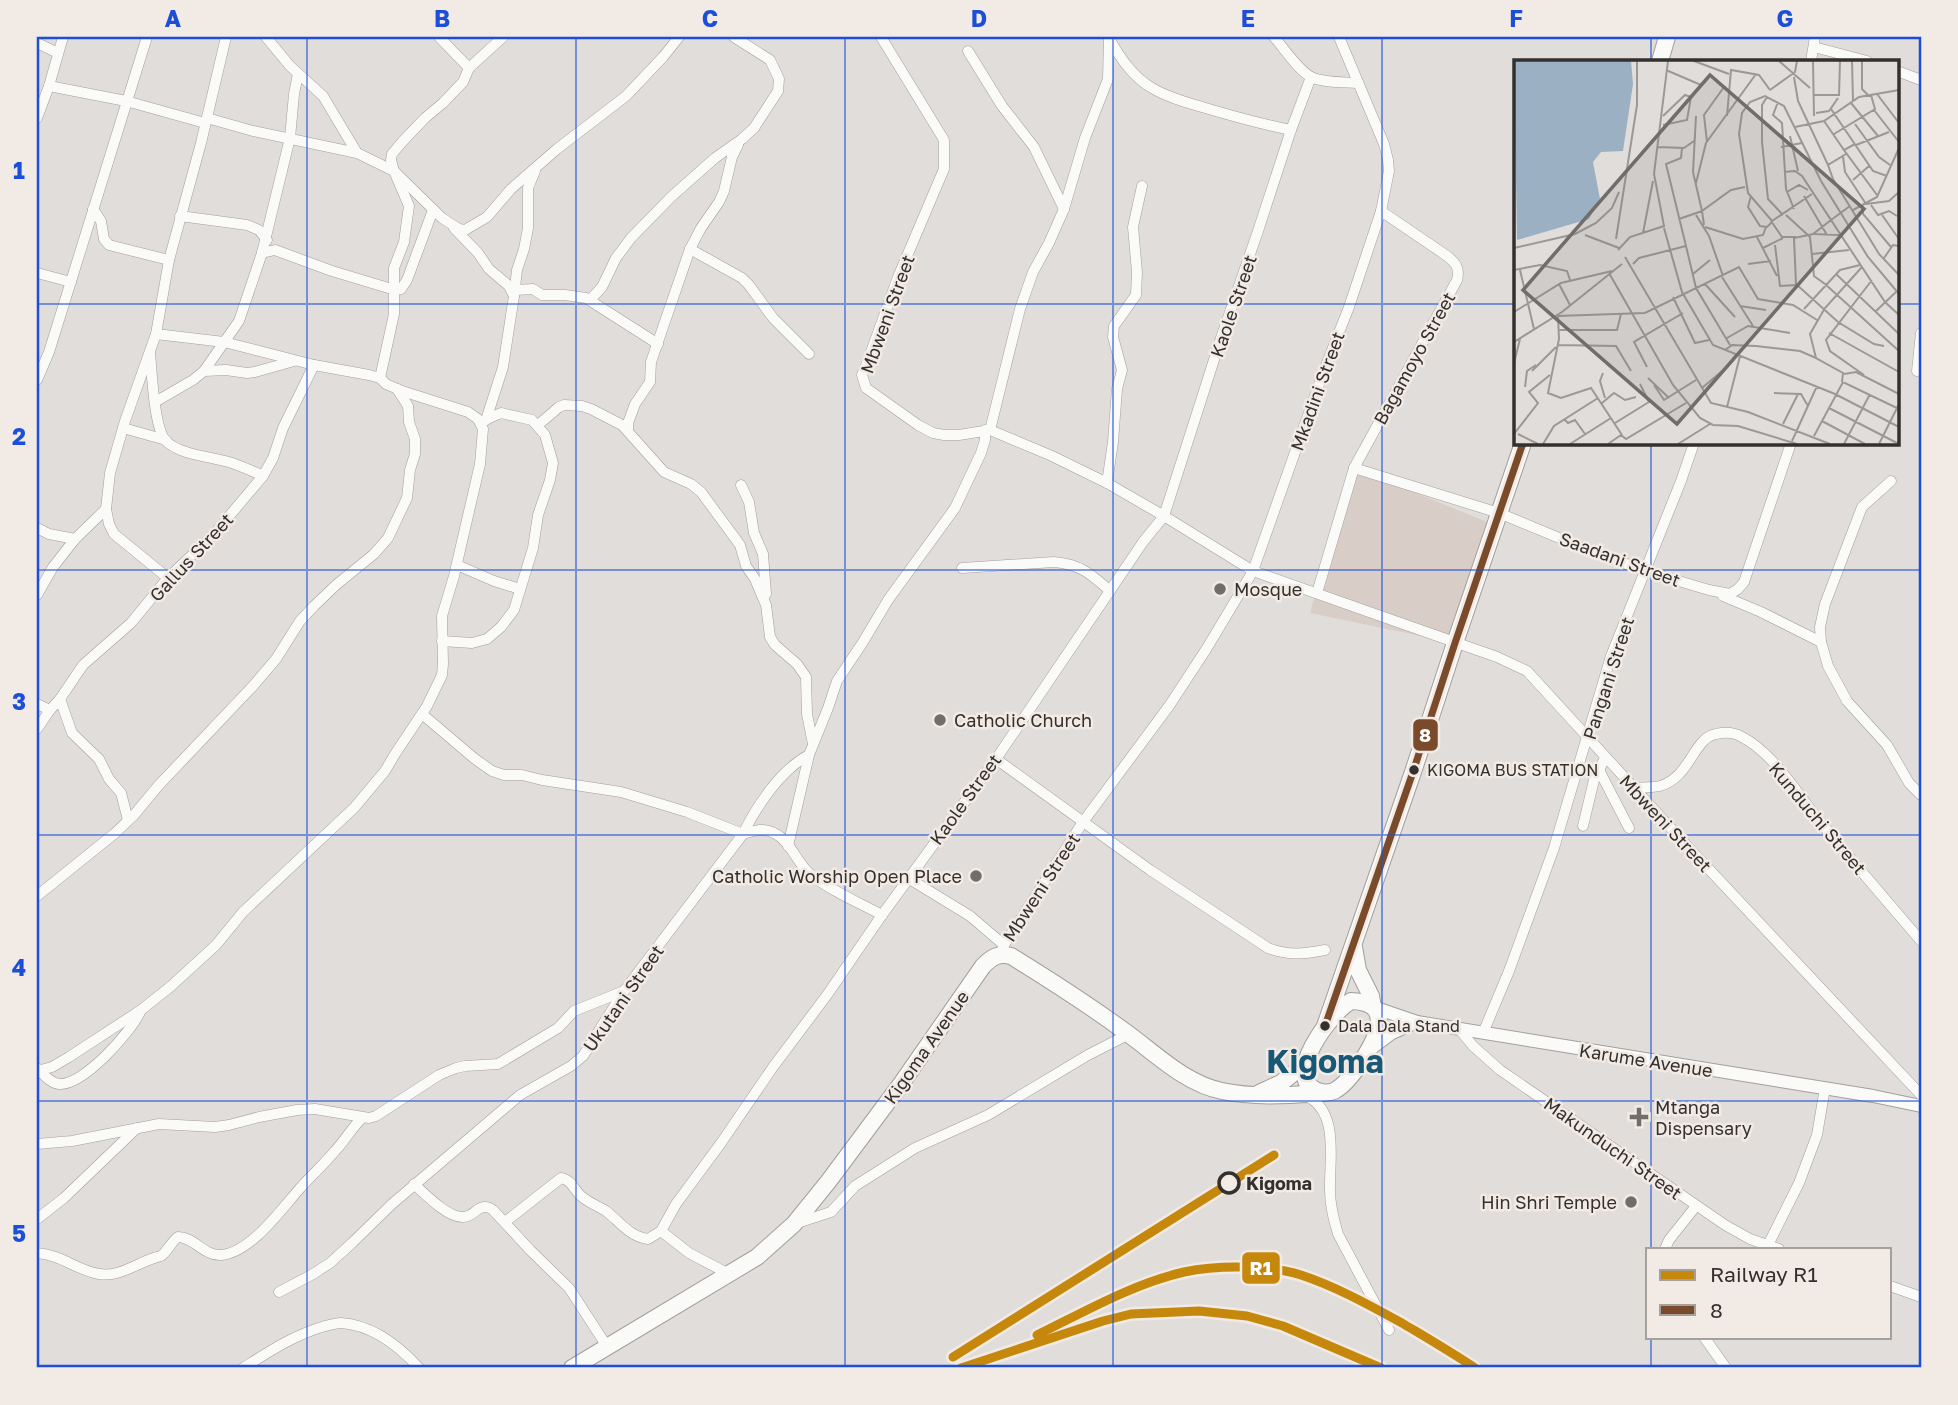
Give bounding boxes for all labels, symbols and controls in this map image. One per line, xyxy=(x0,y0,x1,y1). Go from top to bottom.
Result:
text: A xyxy=(165,4,182,32)
text: B xyxy=(434,4,450,32)
text: C xyxy=(702,4,718,32)
text: D xyxy=(971,4,987,32)
text: E xyxy=(1241,4,1255,32)
text: F xyxy=(1509,4,1523,32)
text: G xyxy=(1777,4,1793,32)
inset map xyxy=(1514,60,1898,444)
text: 1 xyxy=(13,156,25,184)
street label: Mbweni Street xyxy=(855,252,919,376)
street label: Kaole Street xyxy=(1205,252,1261,360)
street label: Bagamoyo Street xyxy=(1368,288,1460,428)
street label: Mkadini Street xyxy=(1285,328,1349,454)
text: 2 xyxy=(12,422,26,450)
street label: Gallus Street xyxy=(145,508,237,606)
street label: Saadani Street xyxy=(1557,527,1683,591)
place label: Mosque xyxy=(1234,578,1302,600)
marker: Mosque xyxy=(1212,581,1228,597)
street label: Pangani Street xyxy=(1578,614,1638,742)
text: 3 xyxy=(12,687,26,715)
place label: Catholic Church xyxy=(954,709,1092,731)
marker: Catholic Church xyxy=(932,712,948,728)
line badge: 8 xyxy=(1412,718,1439,752)
text: 8 xyxy=(1419,723,1431,746)
street label: Kaole Street xyxy=(925,749,1005,849)
street label: Kunduchi Street xyxy=(1765,758,1871,878)
place label: KIGOMA BUS STATION xyxy=(1427,760,1598,780)
marker: KIGOMA BUS STATION xyxy=(1407,763,1421,777)
street label: Mbweni Street xyxy=(1615,770,1717,876)
street label: Mbweni Street xyxy=(998,829,1084,945)
place label: Catholic Worship Open Place xyxy=(712,865,962,887)
marker: Catholic Worship Open Place xyxy=(968,868,984,884)
street label: Ukutani Street xyxy=(578,940,668,1056)
text: 4 xyxy=(12,953,26,981)
street label: Kigoma Avenue xyxy=(879,986,973,1108)
place label: Dala Dala Stand xyxy=(1338,1016,1460,1036)
marker: Dala Dala Stand xyxy=(1318,1019,1332,1033)
street label: Karume Avenue xyxy=(1578,1039,1714,1081)
district label: Kigoma xyxy=(1266,1042,1384,1080)
street label: Makunduchi Street xyxy=(1540,1092,1686,1204)
place label: Mtanga Dispensary xyxy=(1655,1096,1752,1139)
marker: Mtanga Dispensary xyxy=(1629,1107,1649,1127)
marker: Kigoma xyxy=(1218,1172,1240,1194)
place label: Kigoma xyxy=(1246,1172,1312,1194)
place label: Hin Shri Temple xyxy=(1481,1191,1617,1213)
marker: Hin Shri Temple xyxy=(1623,1194,1639,1210)
text: 5 xyxy=(12,1219,26,1247)
legend xyxy=(1646,1248,1892,1338)
line badge: R1 xyxy=(1241,1251,1281,1285)
text: R1 xyxy=(1250,1256,1273,1279)
text: Railway R1 xyxy=(1710,1261,1818,1287)
text: 8 xyxy=(1710,1297,1723,1323)

